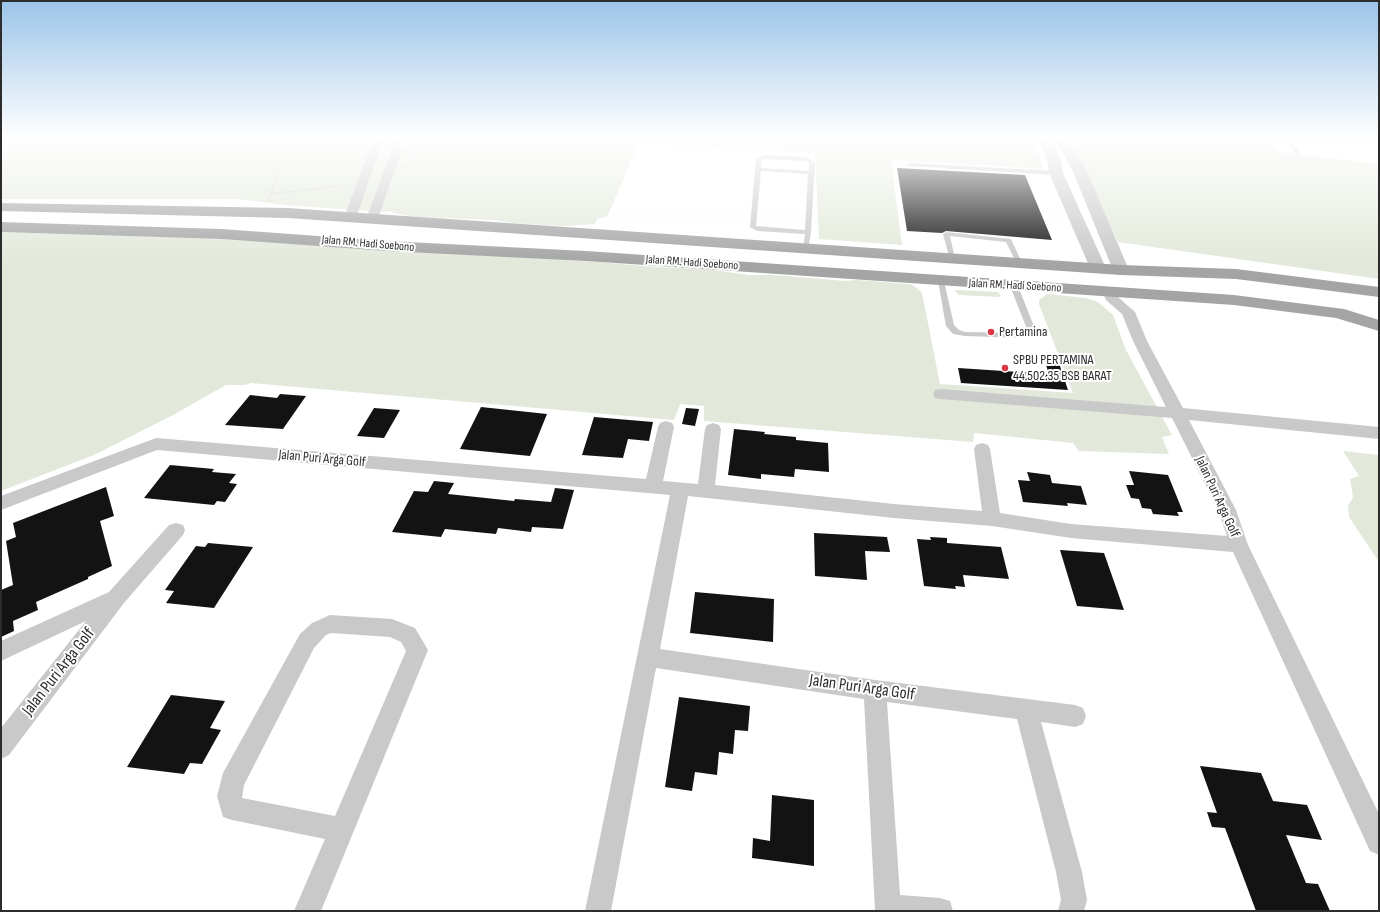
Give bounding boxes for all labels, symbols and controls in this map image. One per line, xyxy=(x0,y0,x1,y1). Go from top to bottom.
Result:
street label: Jalan RM. Hadi Soebono xyxy=(321,233,415,255)
street label: Jalan RM. Hadi Soebono xyxy=(645,253,739,273)
street label: Jalan RM. Hadi Soebono xyxy=(968,276,1062,296)
place label: Pertamina xyxy=(999,324,1047,340)
marker: Pertamina xyxy=(986,327,996,337)
place label: SPBU PERTAMINA 44.502.35 BSB BARAT xyxy=(1013,352,1112,384)
marker: SPBU PERTAMINA 44.502.35 BSB BARAT xyxy=(1000,363,1010,373)
street label: Jalan Puri Arga Golf xyxy=(278,447,366,471)
street label: Jalan Puri Arga Golf xyxy=(1191,454,1243,540)
street label: Jalan Puri Arga Golf xyxy=(18,624,100,720)
street label: Jalan Puri Arga Golf xyxy=(808,671,916,705)

